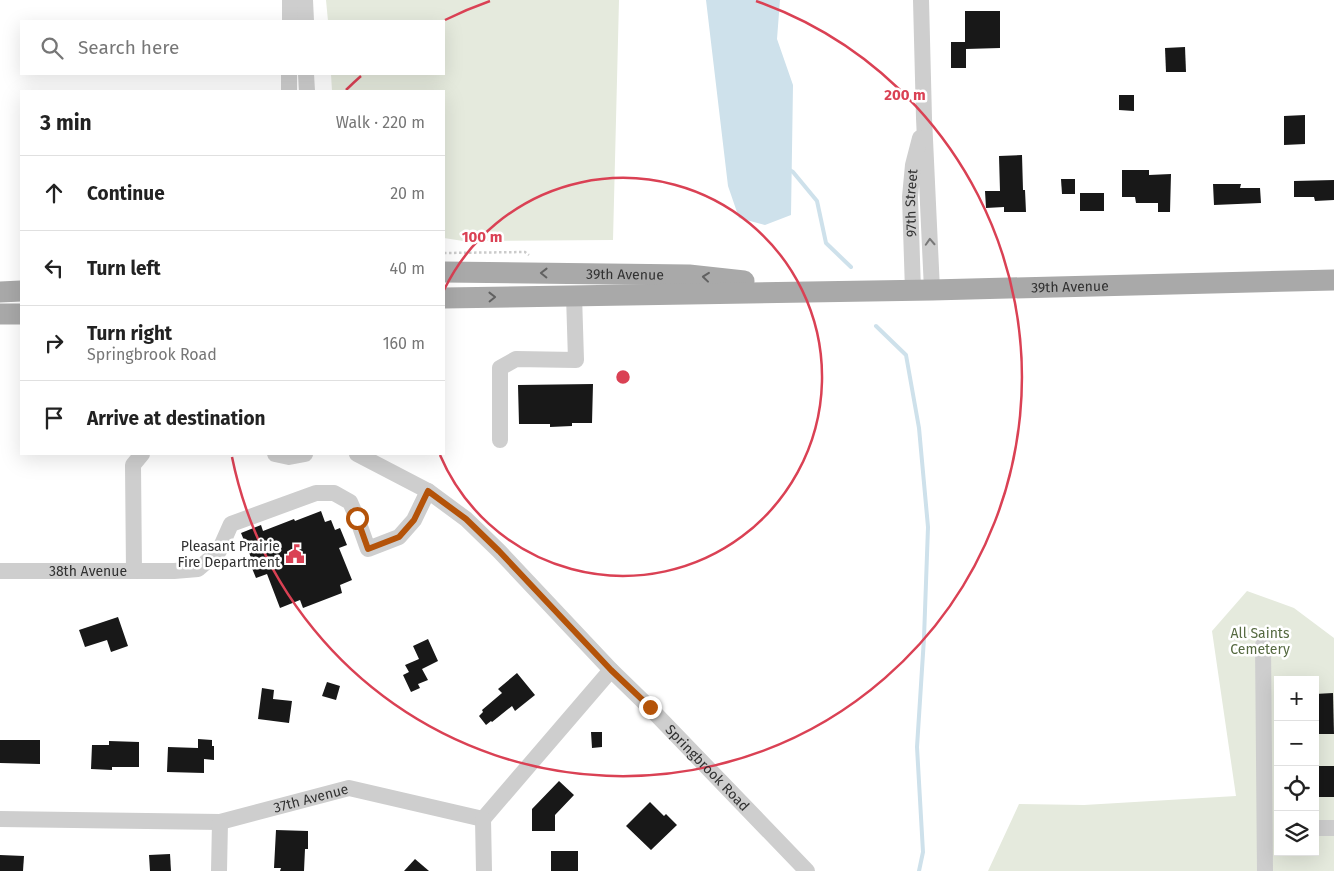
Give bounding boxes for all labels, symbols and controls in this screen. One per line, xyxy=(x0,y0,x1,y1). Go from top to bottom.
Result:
search box xyxy=(20,20,445,75)
icon: search xyxy=(38,34,66,62)
text: Search here xyxy=(78,36,179,59)
text: 200 m xyxy=(884,86,926,104)
text: 3 min xyxy=(40,110,92,136)
text: Walk · 220 m xyxy=(336,113,425,132)
street label: 97th Street xyxy=(902,167,922,237)
icon: ahead xyxy=(40,179,68,207)
text: Continue xyxy=(87,182,165,205)
text: 20 m xyxy=(390,184,425,203)
text: 100 m xyxy=(462,228,502,246)
one-way arrow xyxy=(925,237,935,245)
icon: left xyxy=(40,254,68,282)
text: Turn left xyxy=(87,257,161,280)
text: 40 m xyxy=(390,259,425,278)
street label: 39th Avenue xyxy=(586,266,664,284)
one-way arrow xyxy=(539,268,547,278)
one-way arrow xyxy=(702,272,710,283)
street label: 39th Avenue xyxy=(1031,278,1109,297)
one-way arrow xyxy=(489,292,497,302)
text: Turn right xyxy=(87,322,172,345)
icon: right xyxy=(40,329,68,357)
text: 160 m xyxy=(383,334,425,353)
text: Springbrook Road xyxy=(87,345,217,364)
centre of rings xyxy=(614,368,632,386)
icon: arrive xyxy=(40,404,68,432)
text: Arrive at destination xyxy=(87,407,266,430)
route start xyxy=(346,507,369,530)
place label: Pleasant Prairie Fire Department xyxy=(178,538,281,571)
public building icon: Pleasant Prairie Fire Department xyxy=(284,543,306,565)
street label: 38th Avenue xyxy=(49,563,127,580)
park label: All Saints Cemetery xyxy=(1230,625,1290,658)
map controls xyxy=(1274,676,1319,856)
button: + xyxy=(1274,676,1319,721)
route end xyxy=(639,696,662,719)
street label: Springbrook Road xyxy=(662,721,753,815)
button: − xyxy=(1274,721,1319,766)
button: locate xyxy=(1274,766,1319,811)
street label: 37th Avenue xyxy=(272,781,350,817)
button: layers xyxy=(1274,811,1319,856)

